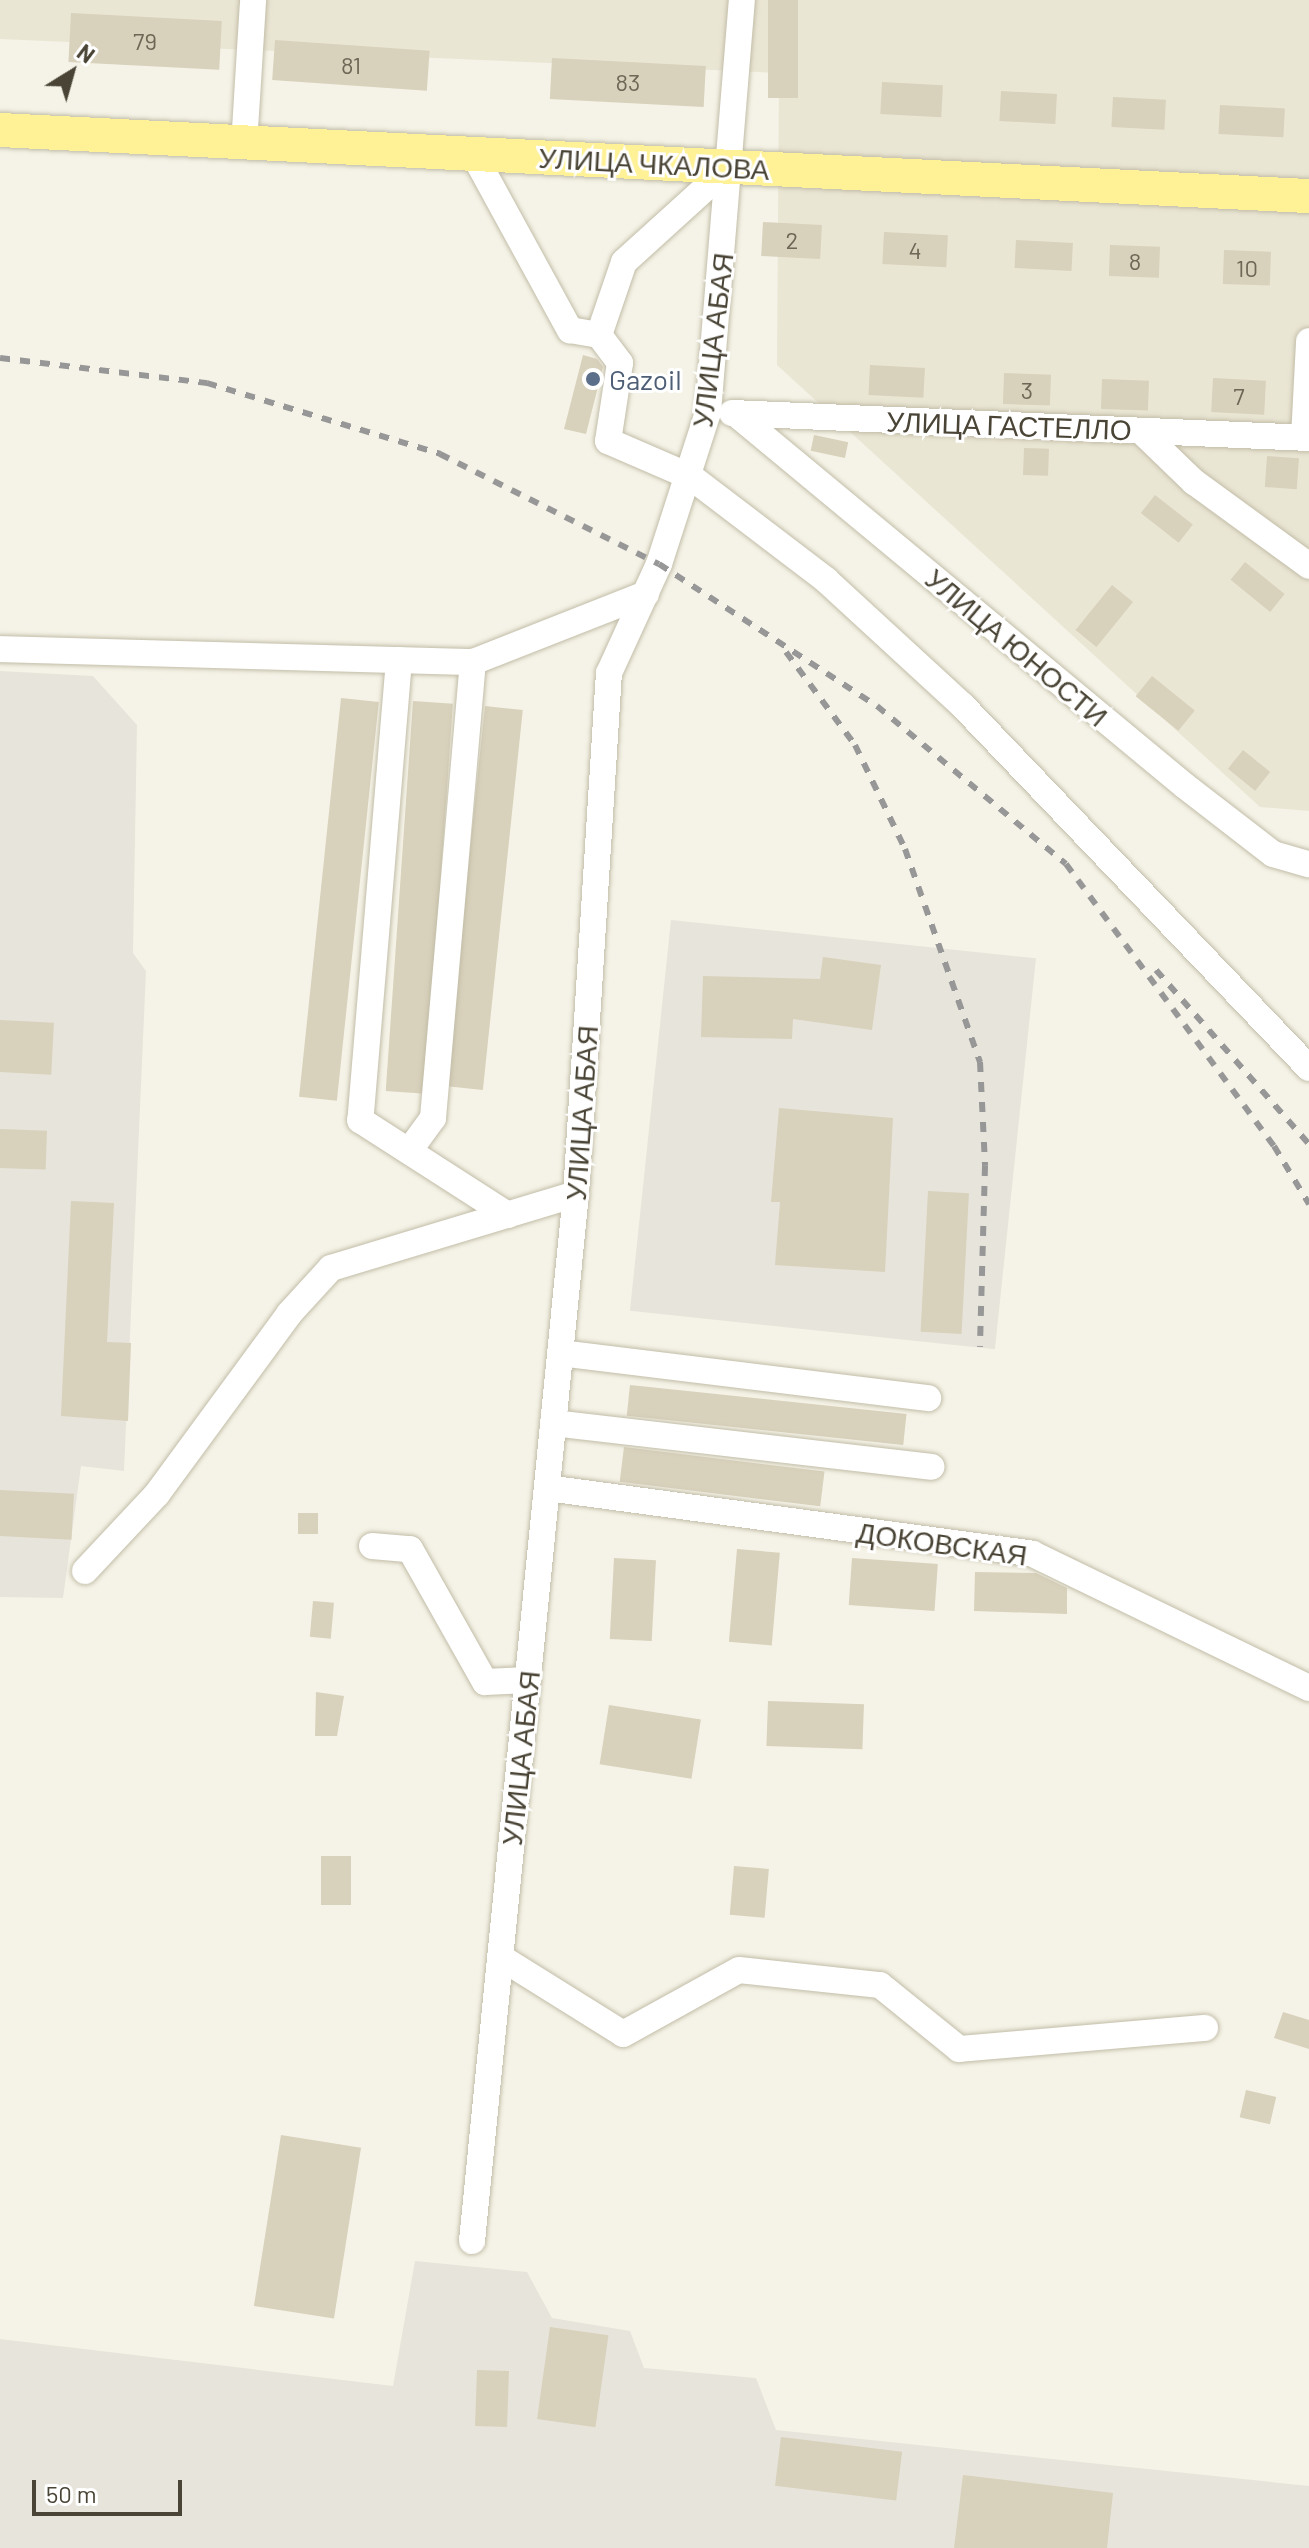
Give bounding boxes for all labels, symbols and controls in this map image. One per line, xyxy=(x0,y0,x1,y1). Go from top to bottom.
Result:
house number: 79 xyxy=(133,27,157,55)
north arrow xyxy=(32,32,112,112)
text: N xyxy=(73,38,100,68)
house number: 81 xyxy=(341,51,361,79)
house number: 83 xyxy=(616,68,640,96)
street label: УЛИЦА ЧКАЛОВА xyxy=(538,140,770,186)
house number: 2 xyxy=(786,226,798,254)
house number: 4 xyxy=(908,236,922,264)
house number: 8 xyxy=(1129,247,1141,275)
street label: УЛИЦА АБАЯ xyxy=(685,251,739,429)
house number: 10 xyxy=(1236,254,1258,282)
place label: Gazoil xyxy=(609,362,682,396)
marker: Gazoil xyxy=(584,370,602,388)
house number: 3 xyxy=(1021,376,1033,404)
house number: 7 xyxy=(1233,382,1245,410)
street label: УЛИЦА ГАСТЕЛЛО xyxy=(886,404,1132,446)
street label: УЛИЦА ЮНОСТИ xyxy=(919,561,1115,733)
street label: УЛИЦА АБАЯ xyxy=(558,1024,604,1202)
street label: ДОКОВСКАЯ xyxy=(855,1514,1029,1572)
street label: УЛИЦА АБАЯ xyxy=(494,1669,546,1847)
scale bar xyxy=(36,2464,186,2514)
text: 50 m xyxy=(46,2479,97,2508)

